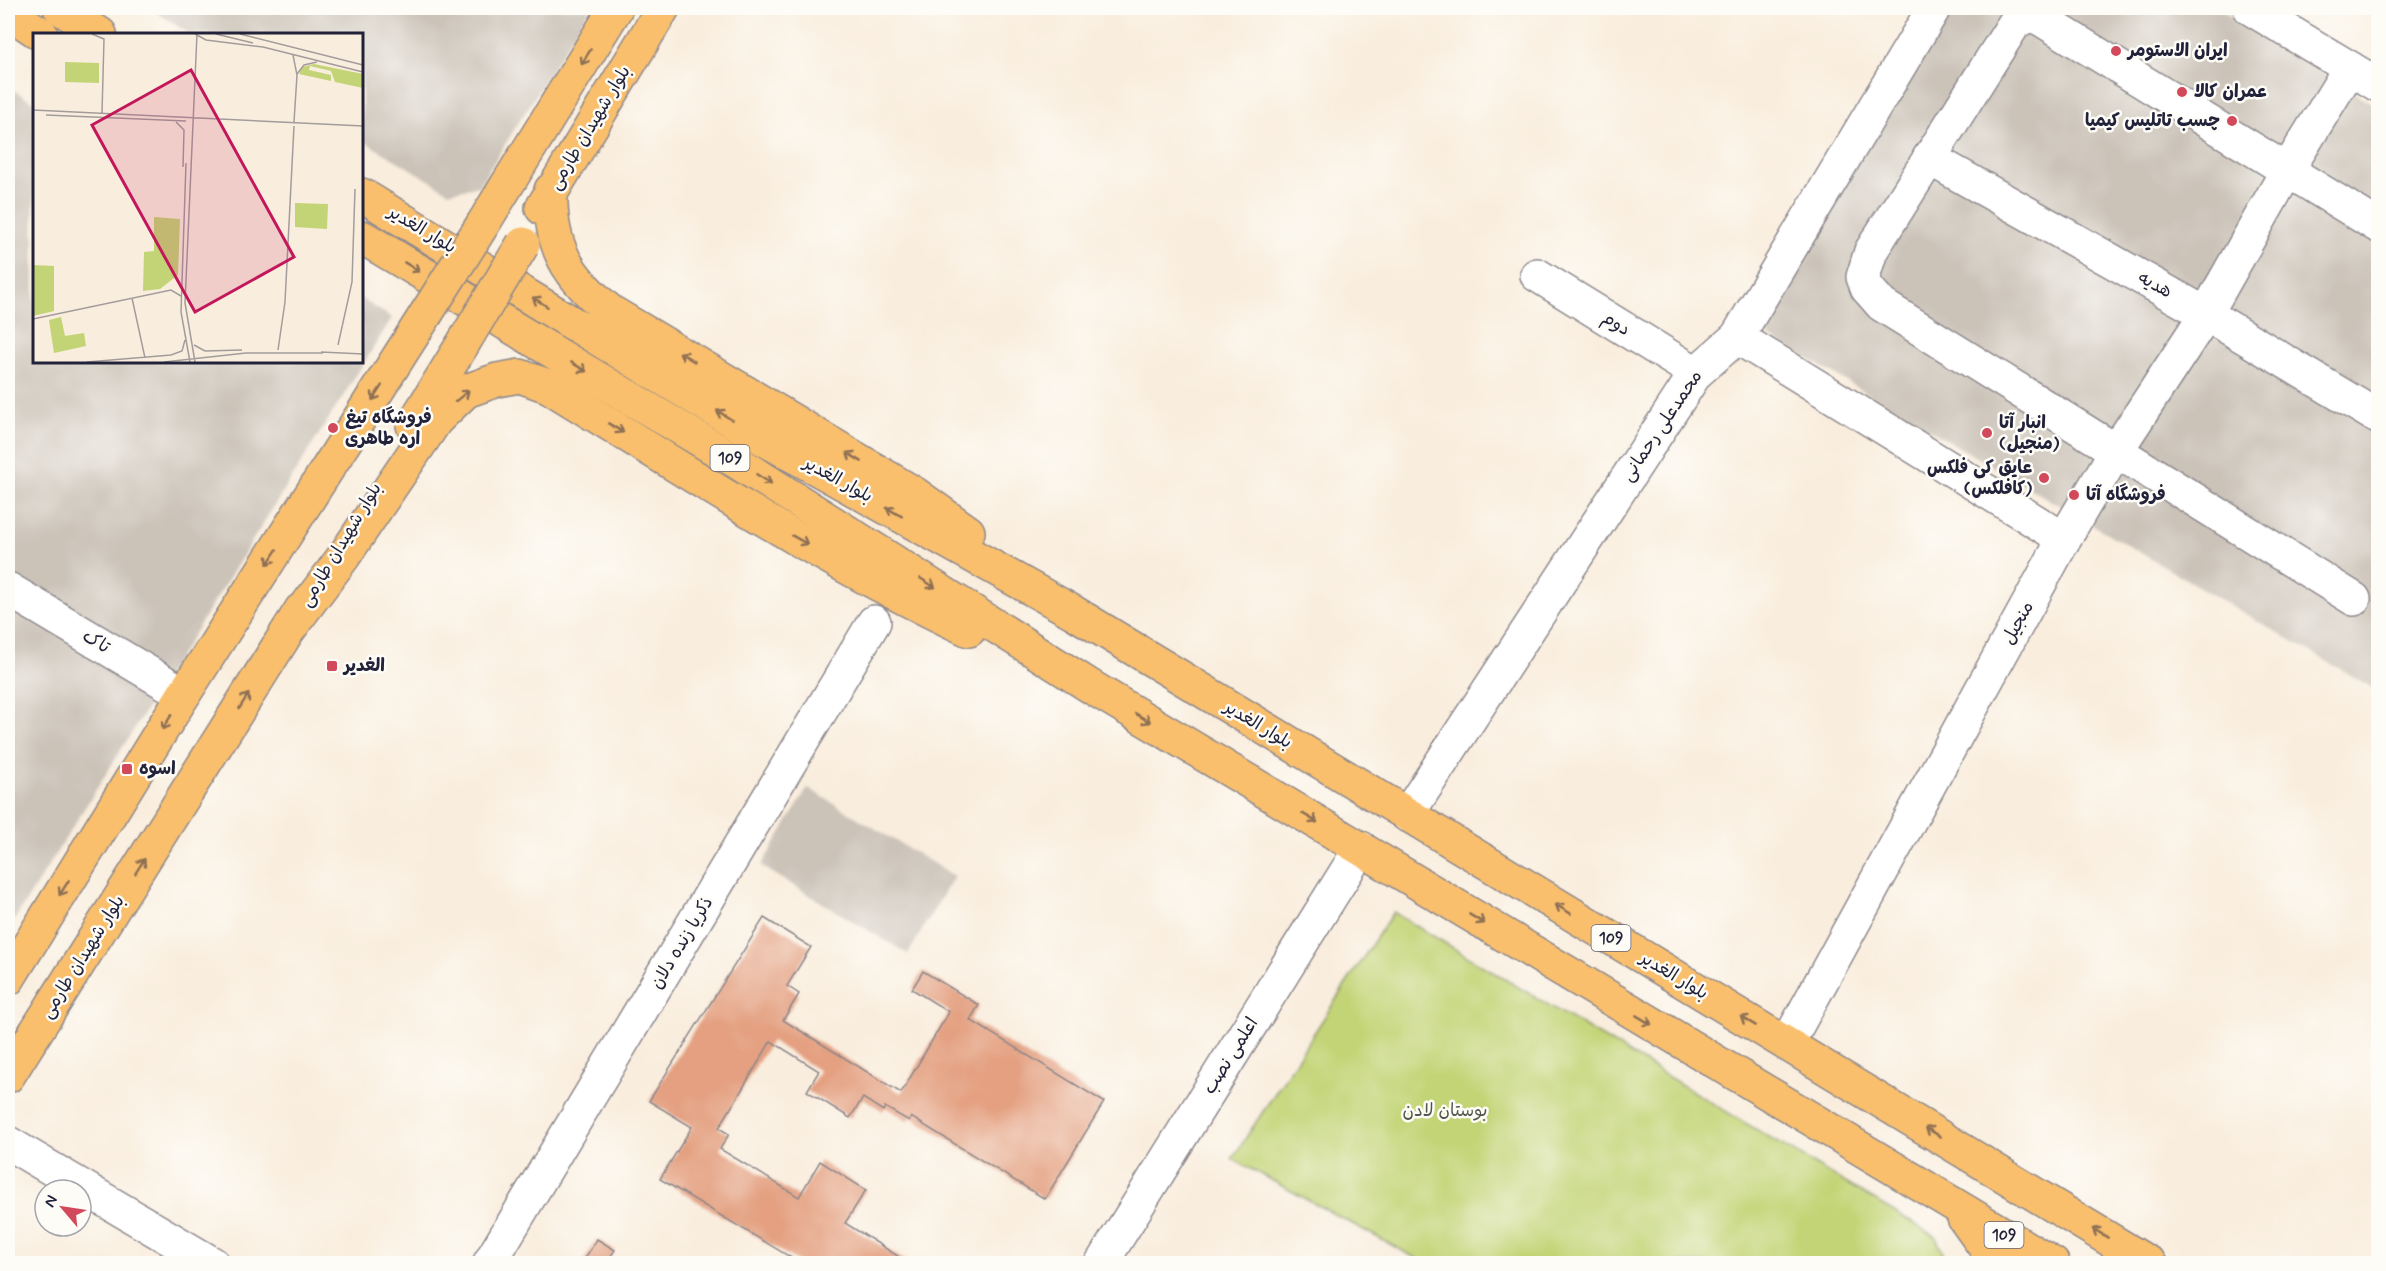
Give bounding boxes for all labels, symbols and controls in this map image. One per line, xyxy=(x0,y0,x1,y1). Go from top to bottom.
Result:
inset map xyxy=(33,33,363,363)
place label: ایران الاستومر xyxy=(2126,39,2228,63)
marker: ایران الاستومر xyxy=(2109,44,2123,58)
one-way arrow xyxy=(579,49,592,66)
street label: بلوار شهیدان طارمی xyxy=(543,61,637,195)
place label: عمران کالا xyxy=(2194,80,2268,104)
marker: عمران کالا xyxy=(2175,85,2189,99)
place label: چسب تاتلیس کیمیا xyxy=(2085,109,2220,133)
marker: چسب تاتلیس کیمیا xyxy=(2225,114,2239,128)
street label: بلوار الغدیر xyxy=(382,199,460,260)
one-way arrow xyxy=(403,261,420,273)
street label: هدیه xyxy=(2134,266,2176,304)
one-way arrow xyxy=(532,296,549,308)
street label: دوم xyxy=(1597,306,1635,343)
one-way arrow xyxy=(679,351,696,363)
one-way arrow xyxy=(570,362,587,374)
street label: محمدعلی رحمانی xyxy=(1616,366,1708,486)
one-way arrow xyxy=(371,384,383,401)
one-way arrow xyxy=(454,390,470,403)
place label: فروشگاه تیغ اره طاهری xyxy=(345,406,432,451)
one-way arrow xyxy=(716,409,733,421)
place label: انبار آتا (منجیل) xyxy=(1999,411,2060,456)
marker: فروشگاه تیغ اره طاهری xyxy=(326,421,340,435)
one-way arrow xyxy=(607,422,624,434)
marker: انبار آتا (منجیل) xyxy=(1980,426,1994,440)
road number: 109 xyxy=(710,445,750,471)
street label: بلوار الغدیر xyxy=(798,450,877,509)
one-way arrow xyxy=(846,451,863,463)
place label: عایق کی فلکس (کافلکس) xyxy=(1927,456,2033,501)
marker: عایق کی فلکس (کافلکس) xyxy=(2037,471,2051,485)
one-way arrow xyxy=(755,474,772,486)
street label: بلوار شهیدان طارمی xyxy=(294,478,388,612)
place label: فروشگاه آتا xyxy=(2086,483,2166,507)
marker: فروشگاه آتا xyxy=(2067,488,2081,502)
one-way arrow xyxy=(886,506,903,518)
one-way arrow xyxy=(791,535,809,546)
one-way arrow xyxy=(266,548,278,565)
one-way arrow xyxy=(920,577,937,590)
street label: منجیل xyxy=(1996,597,2040,649)
street label: تاک xyxy=(78,624,115,660)
place label: الغدیر xyxy=(342,654,385,678)
marker: الغدیر xyxy=(325,659,339,673)
one-way arrow xyxy=(237,693,250,710)
street label: بلوار الغدیر xyxy=(1218,694,1296,755)
one-way arrow xyxy=(1134,712,1151,724)
one-way arrow xyxy=(161,713,173,730)
place label: اسوه xyxy=(139,757,176,781)
marker: اسوه xyxy=(120,762,134,776)
one-way arrow xyxy=(1301,813,1318,825)
one-way arrow xyxy=(134,858,146,875)
one-way arrow xyxy=(58,879,71,896)
street label: بلوار شهیدان طارمی xyxy=(35,891,131,1023)
street label: ذکریا زنده دلان xyxy=(645,892,719,994)
one-way arrow xyxy=(1555,903,1572,915)
one-way arrow xyxy=(1468,913,1485,925)
road number: 109 xyxy=(1592,925,1630,951)
street label: بلوار الغدیر xyxy=(1634,945,1712,1006)
street label: اعلمی نصب xyxy=(1198,1013,1264,1099)
one-way arrow xyxy=(1635,1014,1652,1026)
one-way arrow xyxy=(1740,1014,1757,1026)
park label: بوستان لادن xyxy=(1402,1099,1488,1123)
one-way arrow xyxy=(1925,1126,1942,1138)
north arrow xyxy=(33,1178,93,1238)
text: N xyxy=(39,1192,63,1211)
road number: 109 xyxy=(1984,1222,2024,1248)
one-way arrow xyxy=(2092,1227,2109,1239)

